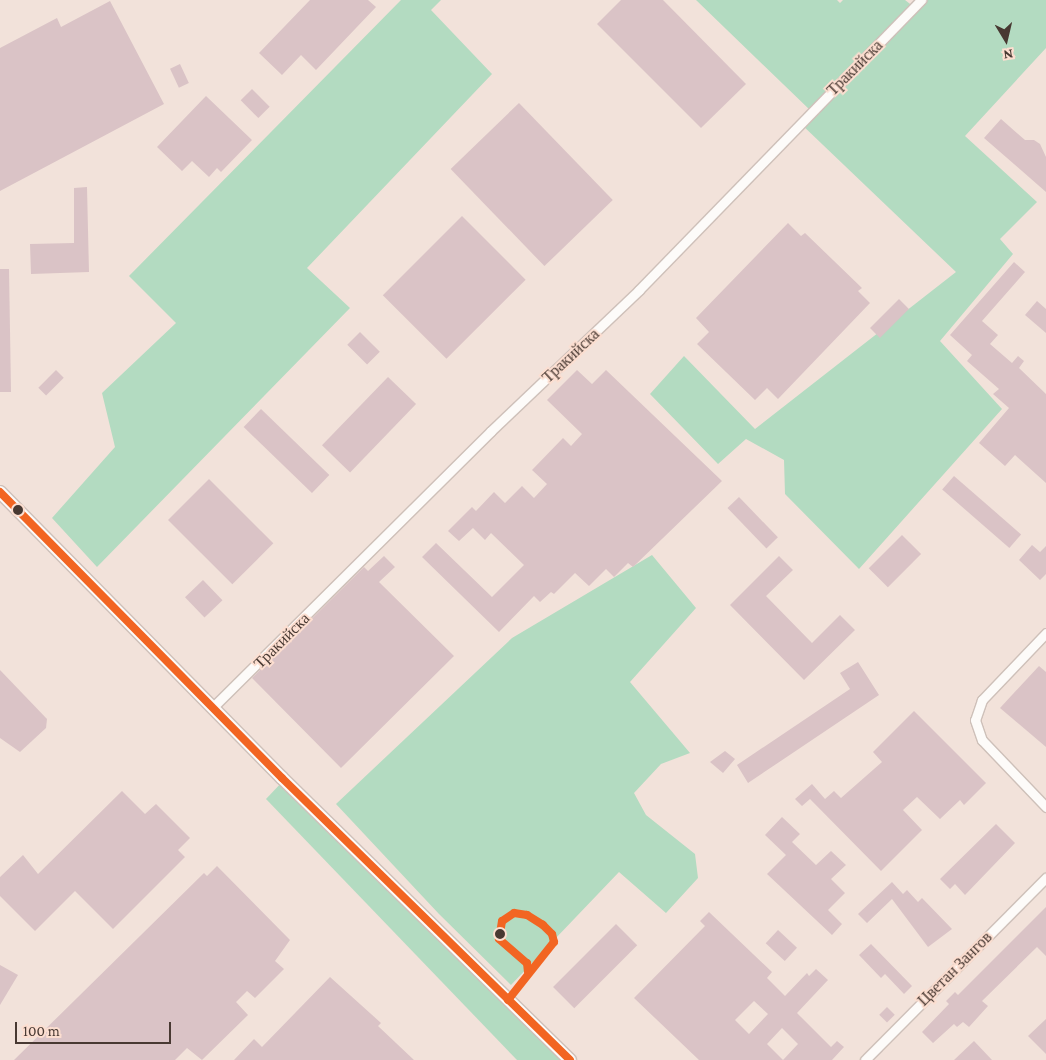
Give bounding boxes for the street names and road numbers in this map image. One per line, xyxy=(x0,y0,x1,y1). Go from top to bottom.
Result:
street label: Тракийска xyxy=(823,36,887,100)
street label: Тракийска xyxy=(539,325,603,387)
street label: Тракийска xyxy=(250,609,314,673)
street label: Цветан Зангов xyxy=(914,928,996,1010)

